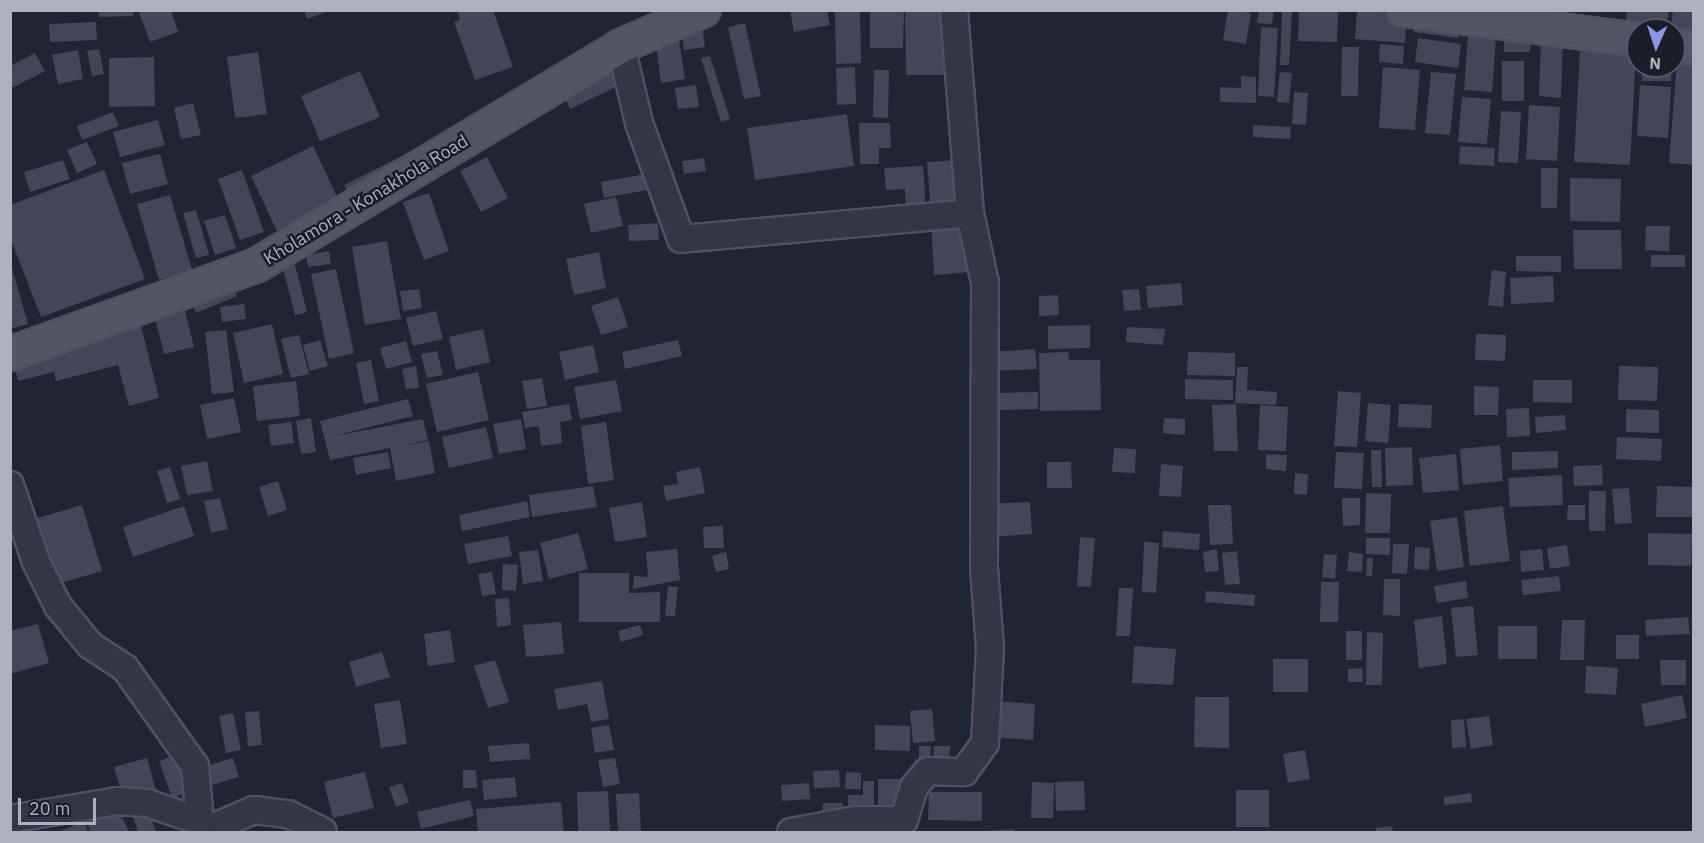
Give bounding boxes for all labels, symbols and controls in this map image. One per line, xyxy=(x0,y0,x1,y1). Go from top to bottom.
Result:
north arrow xyxy=(1626,18,1686,78)
text: N xyxy=(1649,54,1661,74)
street label: Kholamora - Konakhola Road xyxy=(260,130,472,270)
scale bar xyxy=(21,786,99,824)
text: 20 m xyxy=(29,797,71,820)

